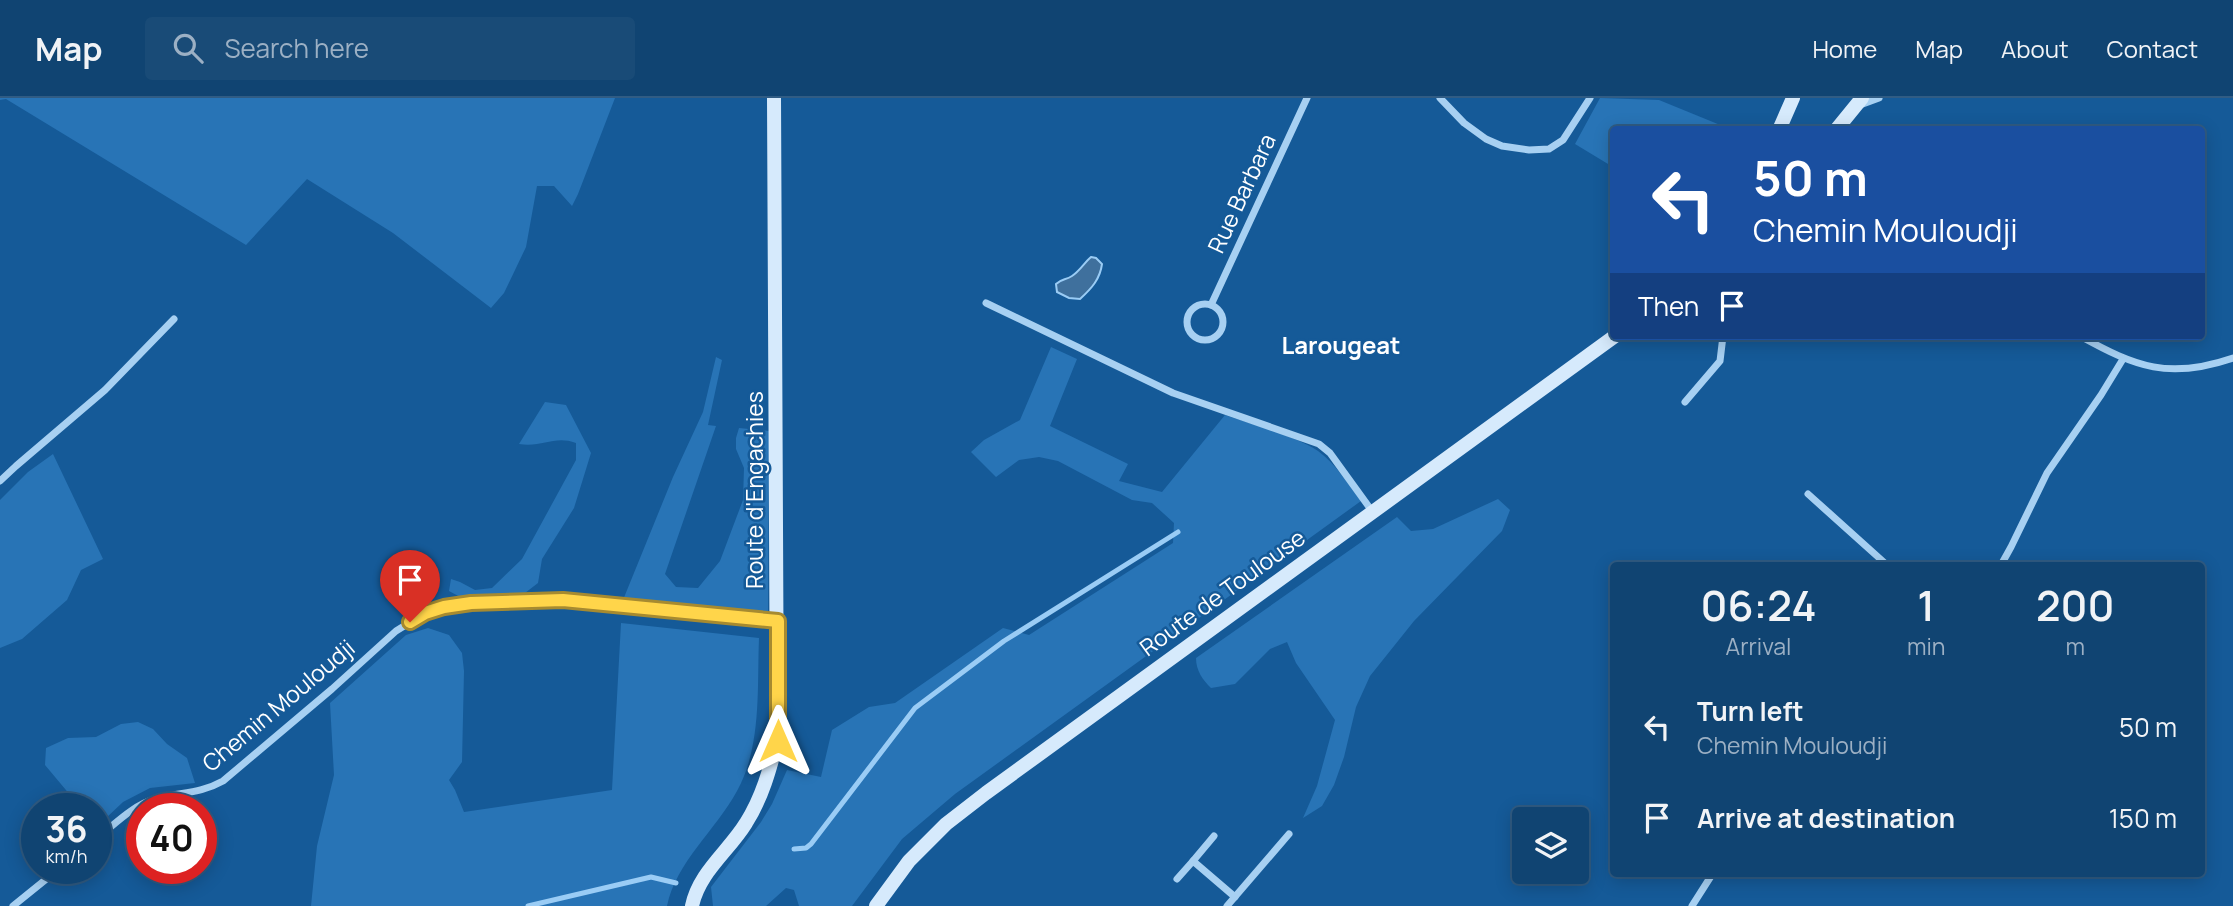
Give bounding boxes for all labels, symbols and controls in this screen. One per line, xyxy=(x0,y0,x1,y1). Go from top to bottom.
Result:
search box xyxy=(145,17,635,80)
text: Map xyxy=(35,26,103,71)
icon: search xyxy=(169,29,207,67)
text: Search here xyxy=(225,30,369,66)
text: Home xyxy=(1812,32,1877,65)
text: Map xyxy=(1915,32,1963,65)
text: About xyxy=(2001,32,2069,65)
text: Contact xyxy=(2107,32,2198,65)
street label: Rue Barbara xyxy=(1199,128,1283,258)
text: 50 m xyxy=(1753,144,1868,211)
icon: left xyxy=(1638,154,1729,245)
text: Chemin Mouloudji xyxy=(1753,208,2018,252)
icon: arrive xyxy=(1713,287,1751,325)
text: Then xyxy=(1638,288,1699,324)
district label: Larougeat xyxy=(1281,328,1401,361)
street label: Route d'Engachies xyxy=(738,391,770,589)
street label: Route de Toulouse xyxy=(1133,521,1311,663)
pin xyxy=(380,550,440,622)
icon: arrive xyxy=(391,561,429,599)
text: 06:24 xyxy=(1700,576,1816,634)
text: 1 xyxy=(1917,576,1935,634)
text: 200 xyxy=(2036,576,2115,634)
text: Arrival xyxy=(1726,630,1791,662)
text: min xyxy=(1907,630,1945,662)
text: m xyxy=(2065,630,2085,662)
street label: Chemin Mouloudji xyxy=(195,632,361,778)
text: Turn left xyxy=(1697,693,1804,729)
position arrow xyxy=(741,704,815,778)
icon: left xyxy=(1638,708,1676,746)
text: 50 m xyxy=(2119,709,2177,745)
text: Chemin Mouloudji xyxy=(1697,729,1887,761)
speed limit sign: 40 xyxy=(126,793,217,884)
icon: arrive xyxy=(1638,799,1676,837)
text: Arrive at destination xyxy=(1697,800,1955,836)
text: 150 m xyxy=(2109,800,2177,836)
text: 36 xyxy=(45,805,88,853)
map controls xyxy=(1512,807,1589,884)
button: layers xyxy=(1512,807,1589,884)
text: km/h xyxy=(46,844,87,868)

